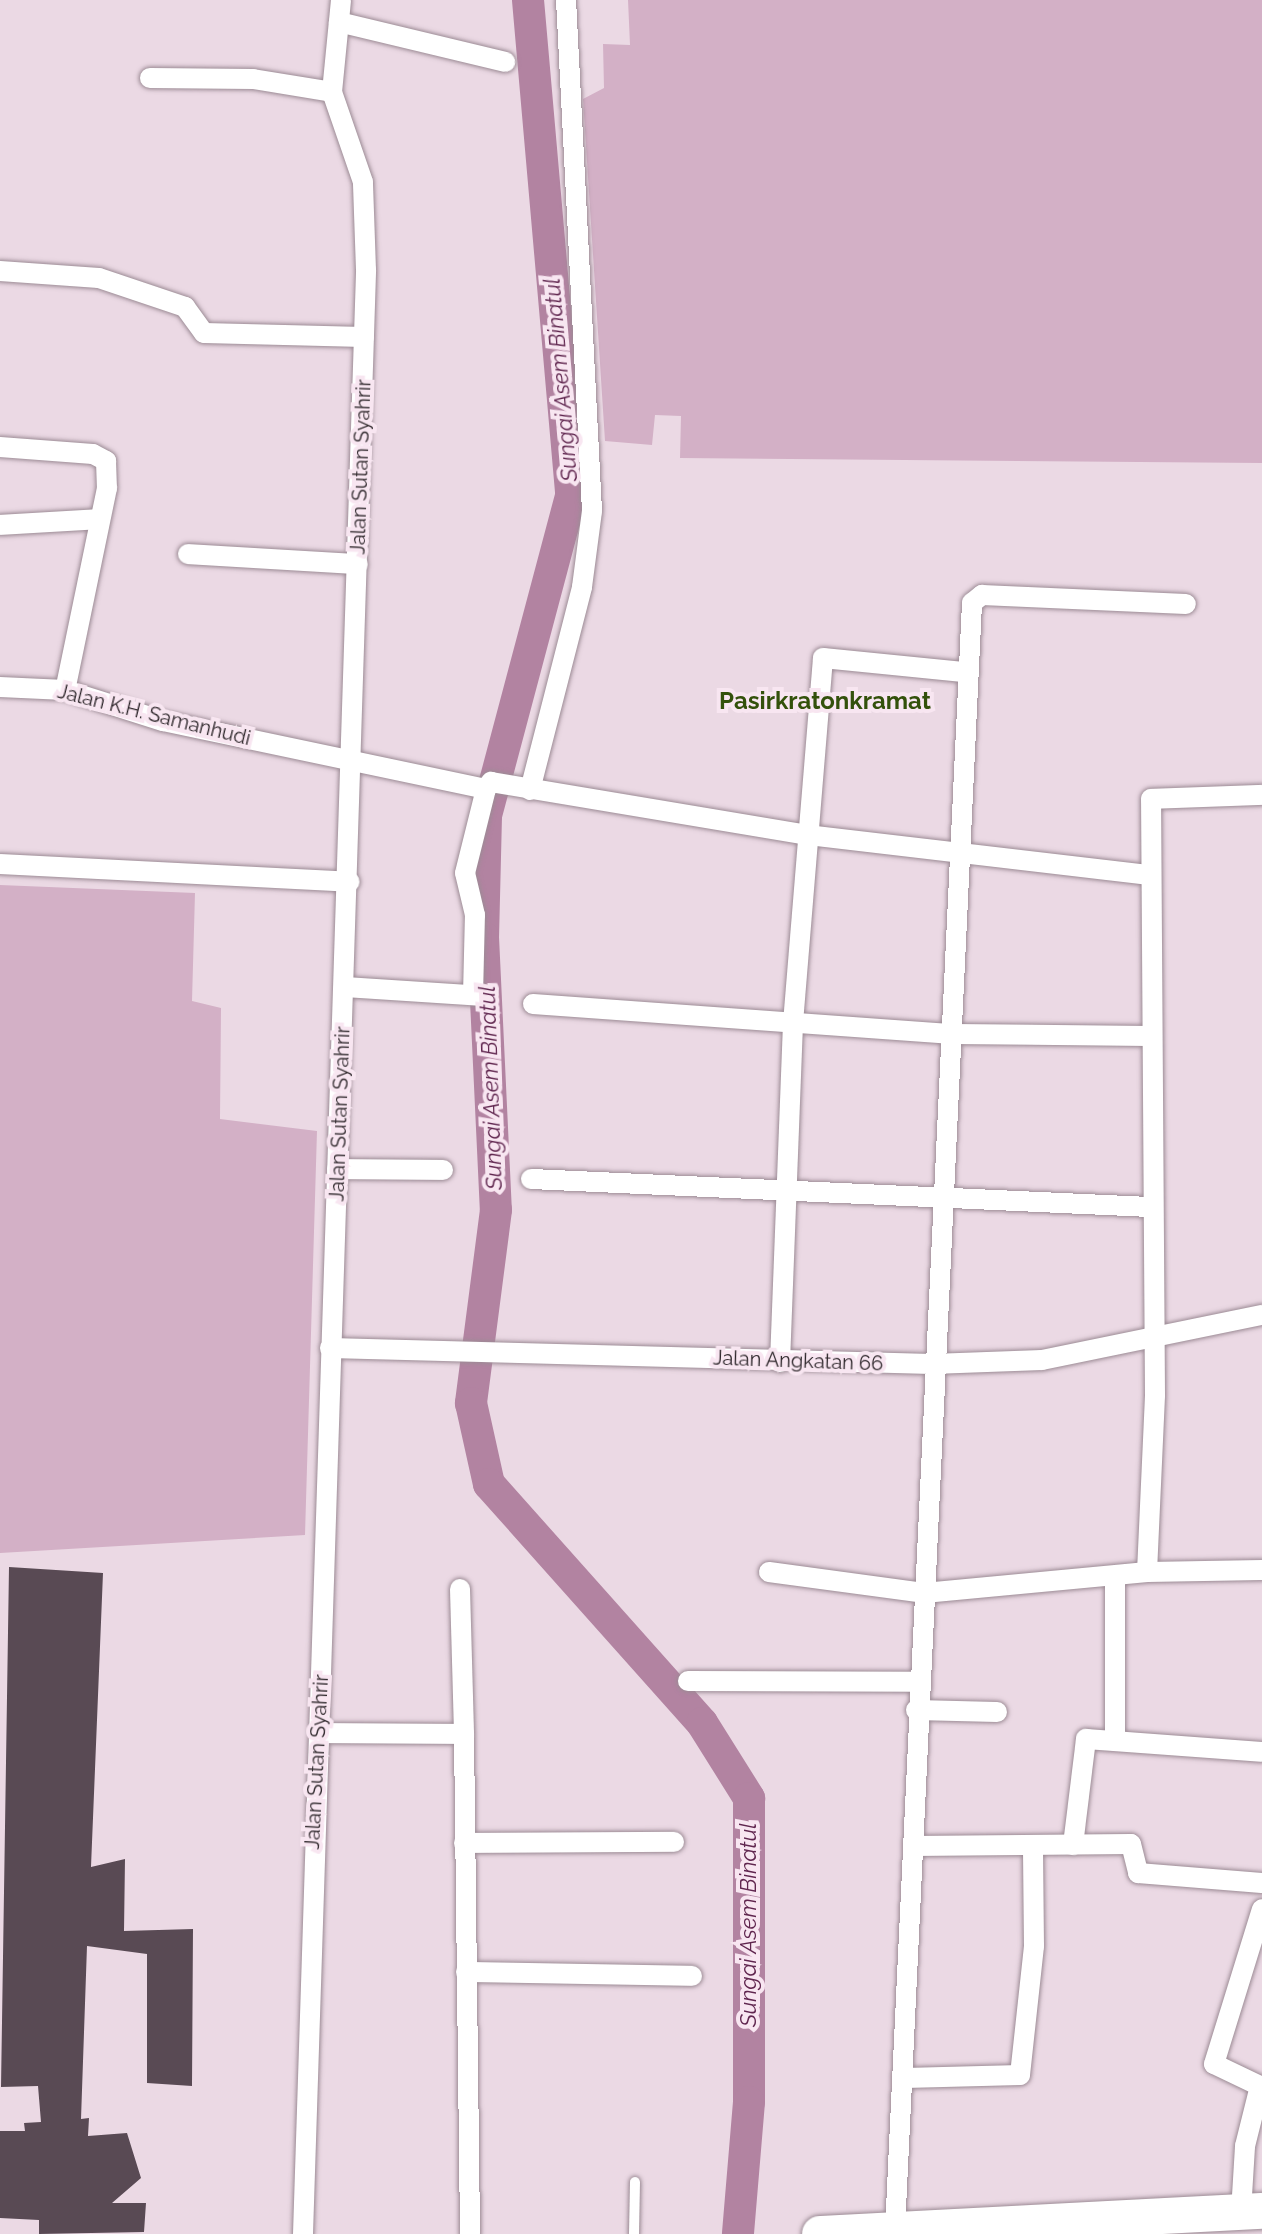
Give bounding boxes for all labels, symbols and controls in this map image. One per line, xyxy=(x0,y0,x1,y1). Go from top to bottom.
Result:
water label: Sungai Asem Binatul xyxy=(539,277,583,483)
street label: Jalan Sutan Syahrir xyxy=(346,379,376,555)
street label: Jalan K.H. Samanhudi xyxy=(55,679,253,751)
district label: Pasirkratonkramat xyxy=(719,687,931,715)
water label: Sungai Asem Binatul xyxy=(474,985,508,1191)
street label: Jalan Sutan Syahrir xyxy=(325,1026,355,1202)
street label: Jalan Angkatan 66 xyxy=(712,1346,884,1376)
street label: Jalan Sutan Syahrir xyxy=(300,1674,334,1850)
water label: Sungai Asem Binatul xyxy=(736,1823,762,2027)

